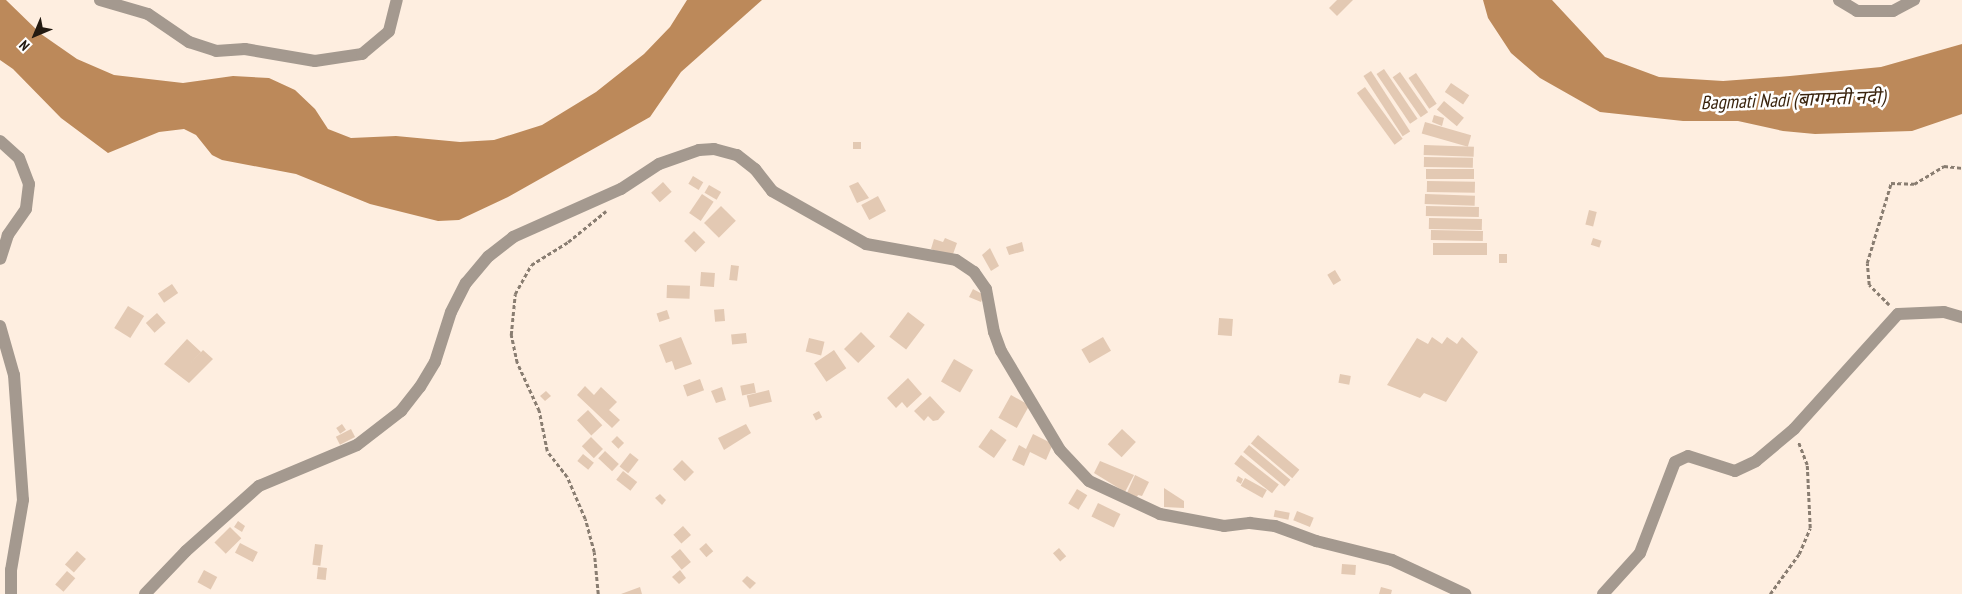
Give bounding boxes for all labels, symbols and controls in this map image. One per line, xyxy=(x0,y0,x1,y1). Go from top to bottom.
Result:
north arrow xyxy=(10,10,60,60)
text: N xyxy=(15,37,33,55)
water label: Bagmati Nadi (बागमती नदी) xyxy=(1700,85,1886,115)

